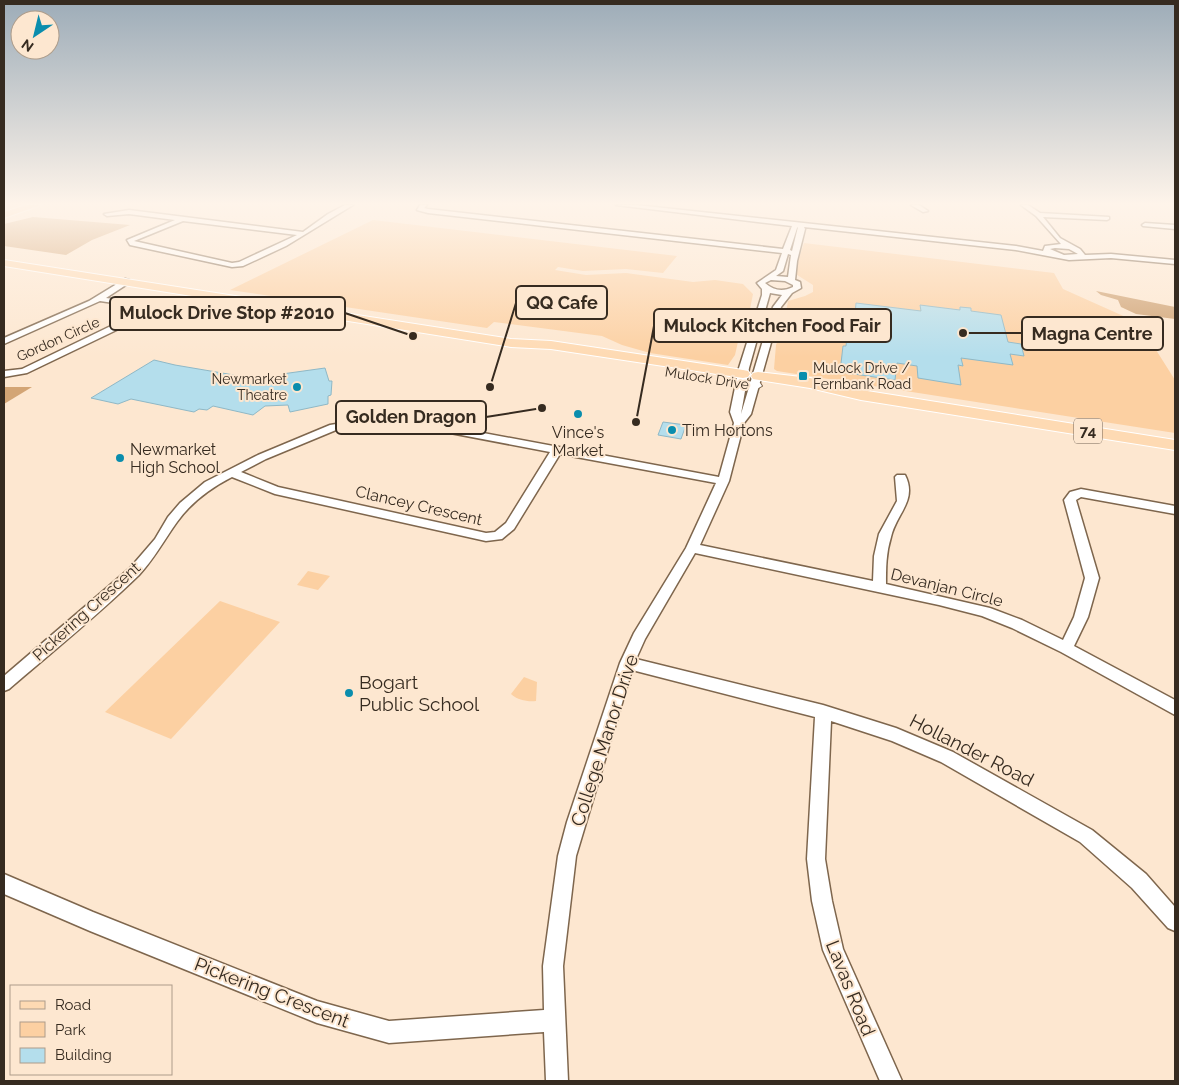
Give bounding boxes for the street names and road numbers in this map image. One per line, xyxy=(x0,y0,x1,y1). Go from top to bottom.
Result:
street label: Gordon Circle xyxy=(14,314,102,364)
street label: Mulock Drive xyxy=(664,363,750,393)
road number: 74 xyxy=(1074,418,1102,444)
street label: Clancey Crescent xyxy=(354,482,485,529)
street label: Pickering Crescent xyxy=(29,558,145,665)
street label: Devanjan Circle xyxy=(889,564,1005,611)
street label: College Manor Drive xyxy=(566,651,642,829)
street label: Hollander Road xyxy=(906,709,1038,791)
street label: Lavas Road xyxy=(822,937,880,1039)
street label: Pickering Crescent xyxy=(191,952,353,1032)

